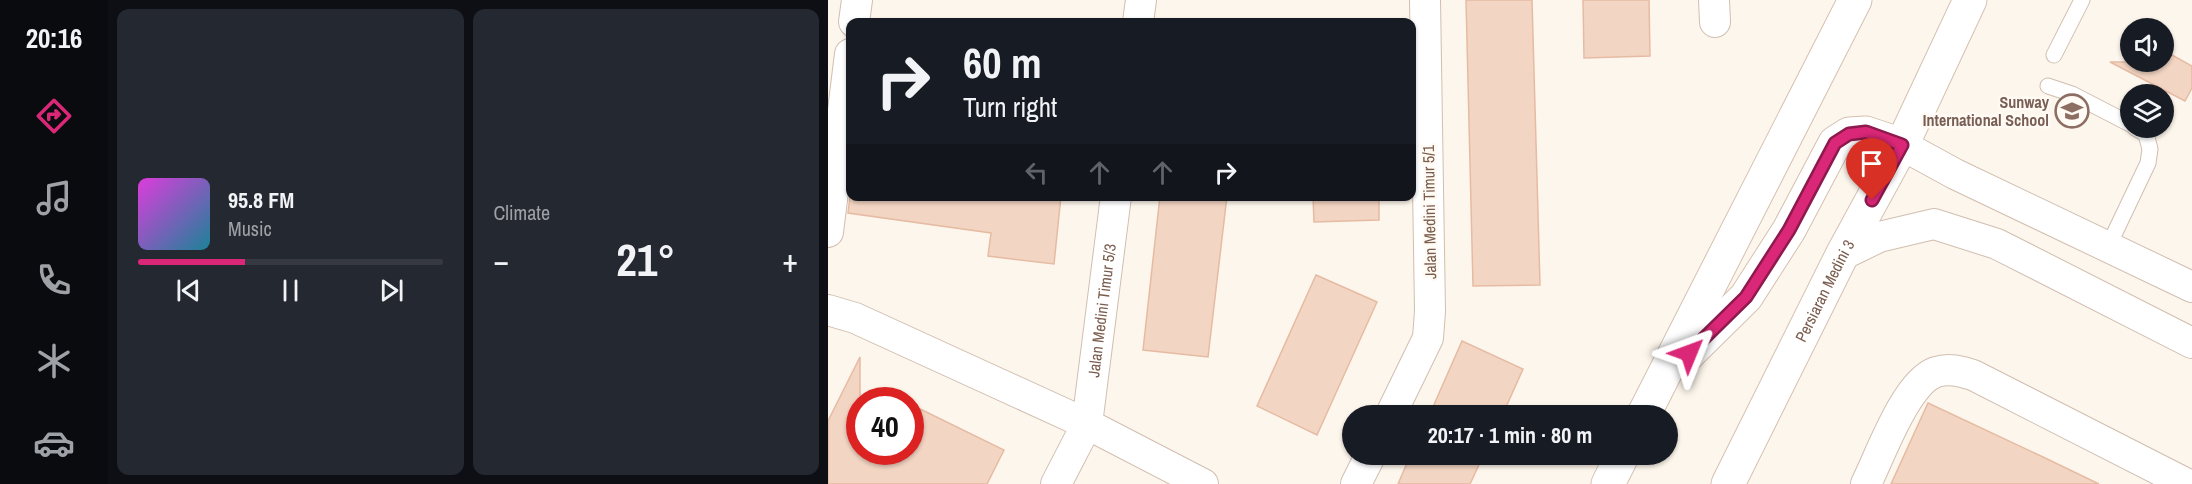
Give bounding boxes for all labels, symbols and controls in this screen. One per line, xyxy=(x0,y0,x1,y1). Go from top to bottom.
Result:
map controls xyxy=(2120,18,2174,138)
button: sound xyxy=(2120,18,2174,72)
text: 20:16 xyxy=(26,20,82,56)
text: 60 m xyxy=(963,35,1042,91)
icon: right xyxy=(864,42,942,120)
button: layers xyxy=(2120,84,2174,138)
text: Turn right xyxy=(963,89,1057,125)
place label: Sunway International School xyxy=(1923,91,2050,131)
school or university icon: Sunway International School xyxy=(2054,93,2090,129)
icon: directions xyxy=(33,95,75,137)
pin xyxy=(1846,138,1897,200)
street label: Jalan Medini Timur 5/1 xyxy=(1417,144,1441,279)
icon: arrive xyxy=(1855,147,1888,180)
icon: left xyxy=(1020,156,1053,189)
icon: ahead xyxy=(1083,156,1116,189)
icon: ahead xyxy=(1146,156,1179,189)
icon: right xyxy=(1209,156,1242,189)
icon: music xyxy=(33,177,75,219)
text: 95.8 FM xyxy=(228,185,294,215)
text: Climate xyxy=(494,199,550,226)
text: Music xyxy=(228,215,272,242)
text: 21° xyxy=(616,229,675,290)
street label: Persiaran Medini 3 xyxy=(1790,236,1859,346)
text: − xyxy=(494,238,509,282)
text: + xyxy=(782,238,798,282)
street label: Jalan Medini Timur 5/3 xyxy=(1082,242,1121,379)
icon: phone xyxy=(33,259,75,301)
icon: previous xyxy=(172,274,205,307)
icon: pause xyxy=(274,274,307,307)
icon: next xyxy=(375,274,408,307)
position arrow xyxy=(1657,321,1721,385)
icon: climate xyxy=(33,340,75,382)
speed limit sign: 40 xyxy=(846,387,924,465)
text: 20:17 · 1 min · 80 m xyxy=(1428,420,1592,450)
icon: car xyxy=(33,422,75,464)

